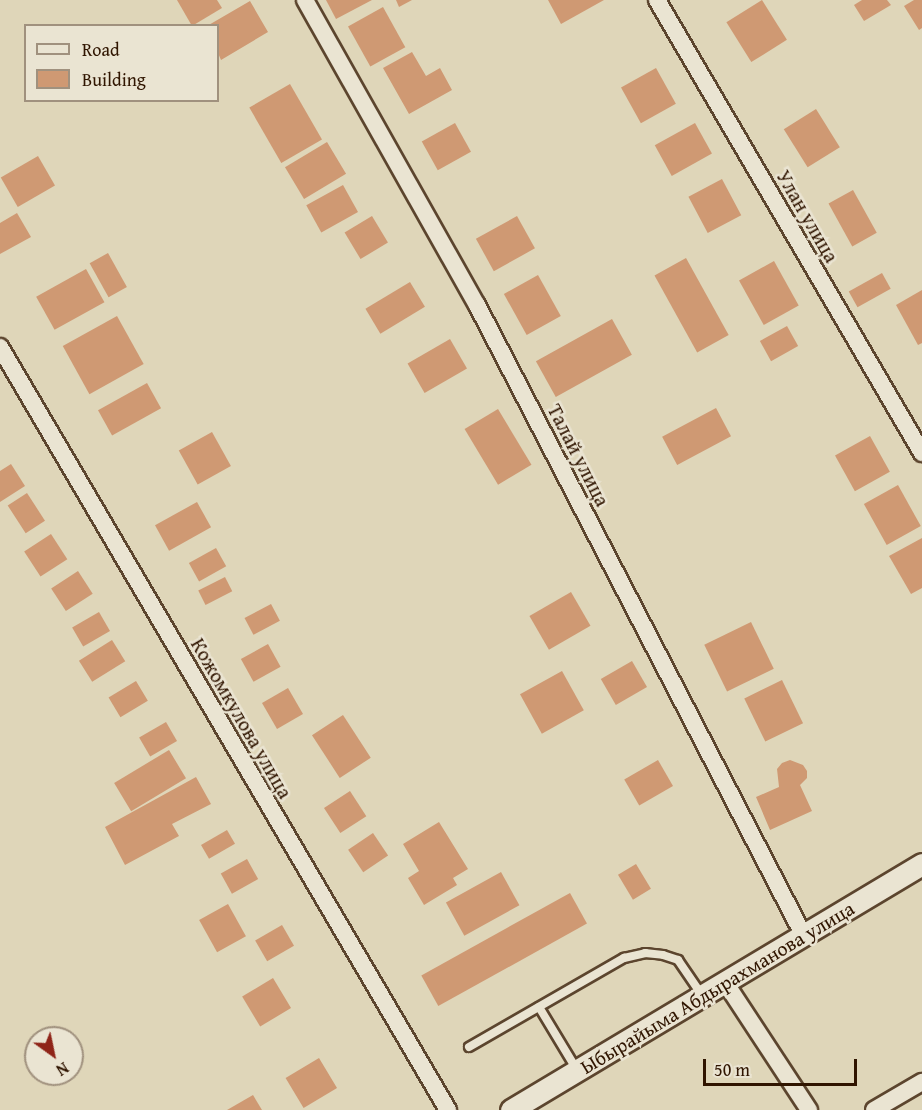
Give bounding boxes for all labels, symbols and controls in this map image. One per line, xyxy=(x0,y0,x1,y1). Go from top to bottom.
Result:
legend xyxy=(24,24,219,102)
text: Road xyxy=(82,36,120,63)
text: Building xyxy=(82,66,146,93)
street label: Улан улица xyxy=(772,166,844,266)
street label: Талай улица xyxy=(543,400,615,510)
street label: Кожомкулова улица xyxy=(186,634,298,802)
street label: Ыбырайыма Абдырахманова улица xyxy=(576,896,858,1078)
north arrow xyxy=(24,1026,84,1086)
scale bar xyxy=(706,1047,860,1085)
text: N xyxy=(52,1056,74,1082)
text: 50 m xyxy=(714,1056,750,1083)

